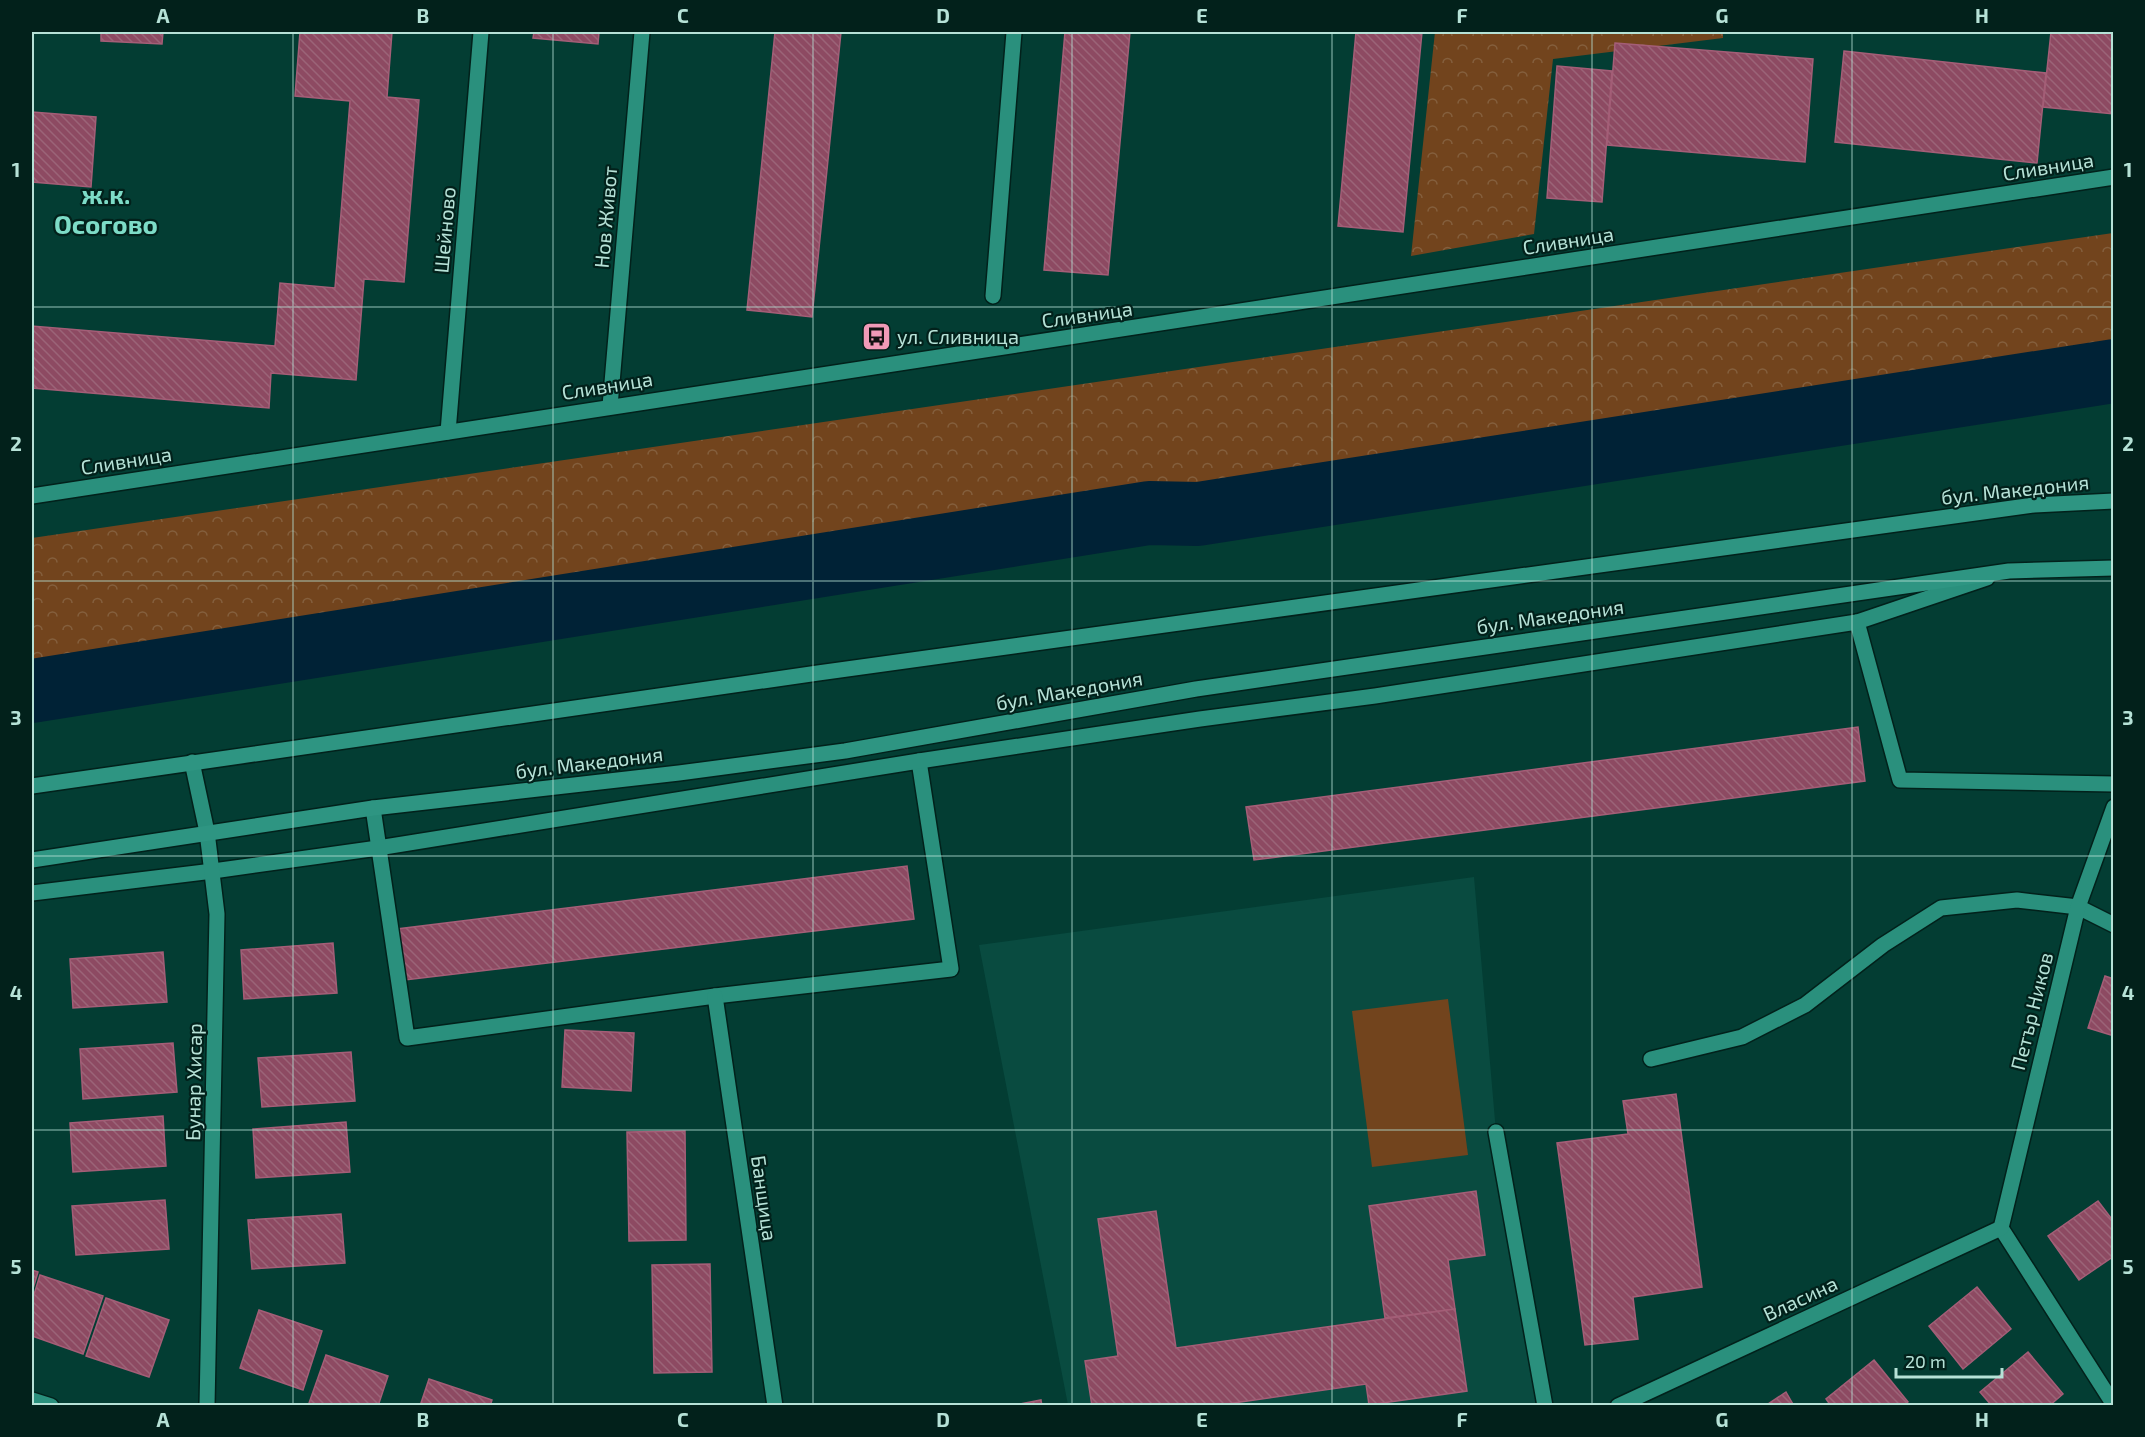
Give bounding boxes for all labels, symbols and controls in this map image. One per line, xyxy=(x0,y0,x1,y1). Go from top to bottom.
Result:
text: A xyxy=(156,3,170,27)
text: B xyxy=(417,3,429,27)
text: C xyxy=(677,3,689,27)
text: D xyxy=(936,3,950,27)
text: E xyxy=(1196,3,1208,27)
text: F xyxy=(1456,3,1468,27)
text: G xyxy=(1716,3,1728,27)
text: H xyxy=(1975,3,1989,27)
street label: Сливница xyxy=(2001,147,2095,185)
text: 1 xyxy=(12,157,20,181)
text: 1 xyxy=(2124,157,2132,181)
street label: Нов Живот xyxy=(589,165,621,269)
district label: ж.к. Осогово xyxy=(54,178,158,239)
street label: Шейново xyxy=(428,186,460,274)
street label: Сливница xyxy=(1521,221,1615,259)
street label: Сливница xyxy=(1040,296,1134,332)
bus stop icon: ул. Сливница xyxy=(860,320,892,352)
place label: ул. Сливница xyxy=(897,324,1019,349)
street label: Сливница xyxy=(560,366,654,404)
text: 2 xyxy=(10,431,22,455)
text: 2 xyxy=(2122,431,2134,455)
street label: Сливница xyxy=(79,441,173,479)
street label: бул. Македония xyxy=(1940,469,2090,510)
street label: бул. Македония xyxy=(1475,594,1625,639)
street label: бул. Македония xyxy=(994,665,1145,716)
text: 3 xyxy=(10,705,22,729)
text: 3 xyxy=(2122,705,2134,729)
street label: бул. Македония xyxy=(514,741,664,784)
street label: Петър Ников xyxy=(2005,950,2057,1072)
text: 4 xyxy=(10,980,23,1004)
text: 4 xyxy=(2122,980,2135,1004)
street label: Бунар Хисар xyxy=(180,1023,207,1141)
street label: Банщица xyxy=(747,1154,783,1242)
text: 5 xyxy=(10,1254,22,1278)
text: 5 xyxy=(2122,1254,2134,1278)
street label: Власина xyxy=(1759,1270,1841,1326)
scale bar xyxy=(1896,1341,2002,1379)
text: 20 m xyxy=(1905,1350,1946,1372)
text: A xyxy=(156,1407,170,1431)
text: B xyxy=(417,1407,429,1431)
text: C xyxy=(677,1407,689,1431)
text: D xyxy=(936,1407,950,1431)
text: E xyxy=(1196,1407,1208,1431)
text: F xyxy=(1456,1407,1468,1431)
text: G xyxy=(1716,1407,1728,1431)
text: H xyxy=(1975,1407,1989,1431)

